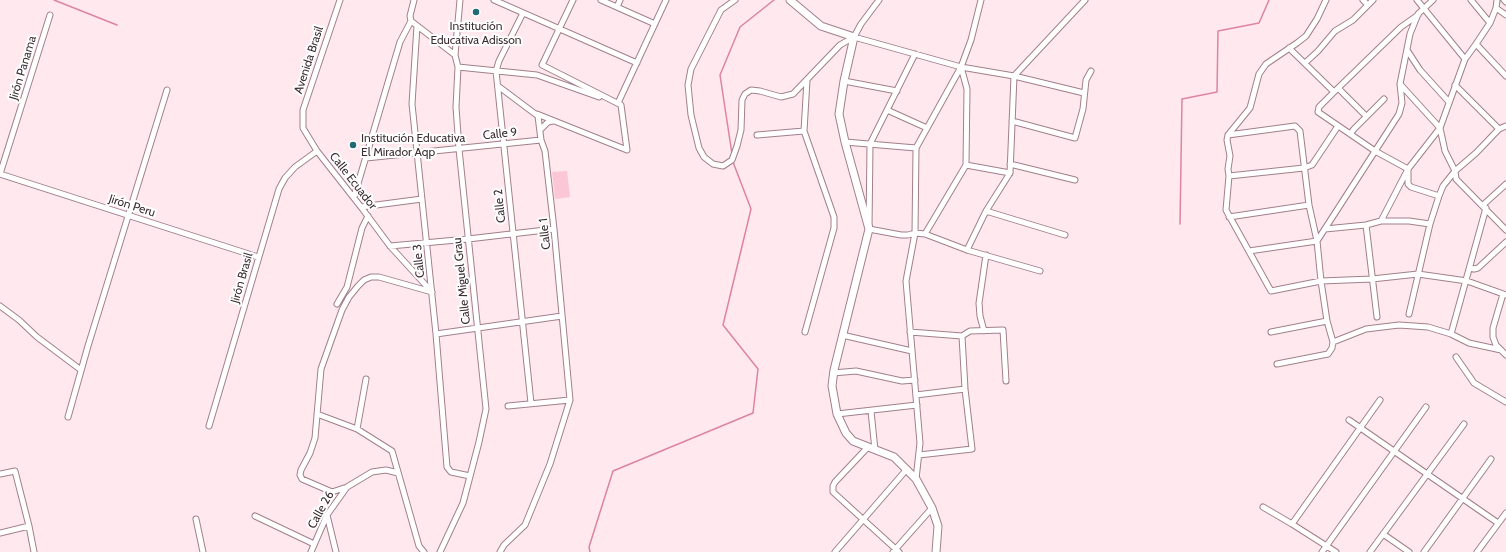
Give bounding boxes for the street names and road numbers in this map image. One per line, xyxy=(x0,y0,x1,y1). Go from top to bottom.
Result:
street label: Avenida Brasil xyxy=(291,24,327,96)
street label: Jirón Panama xyxy=(6,34,40,102)
street label: Calle 9 xyxy=(482,125,518,143)
street label: Calle Ecuador xyxy=(326,150,380,212)
street label: Calle 2 xyxy=(491,188,509,224)
street label: Jirón Peru xyxy=(107,192,157,220)
street label: Calle 1 xyxy=(536,218,554,250)
street label: Calle Miguel Grau xyxy=(450,237,474,325)
street label: Calle 3 xyxy=(410,243,428,279)
street label: Jirón Brasil xyxy=(228,251,256,305)
street label: Calle 26 xyxy=(305,489,337,531)

